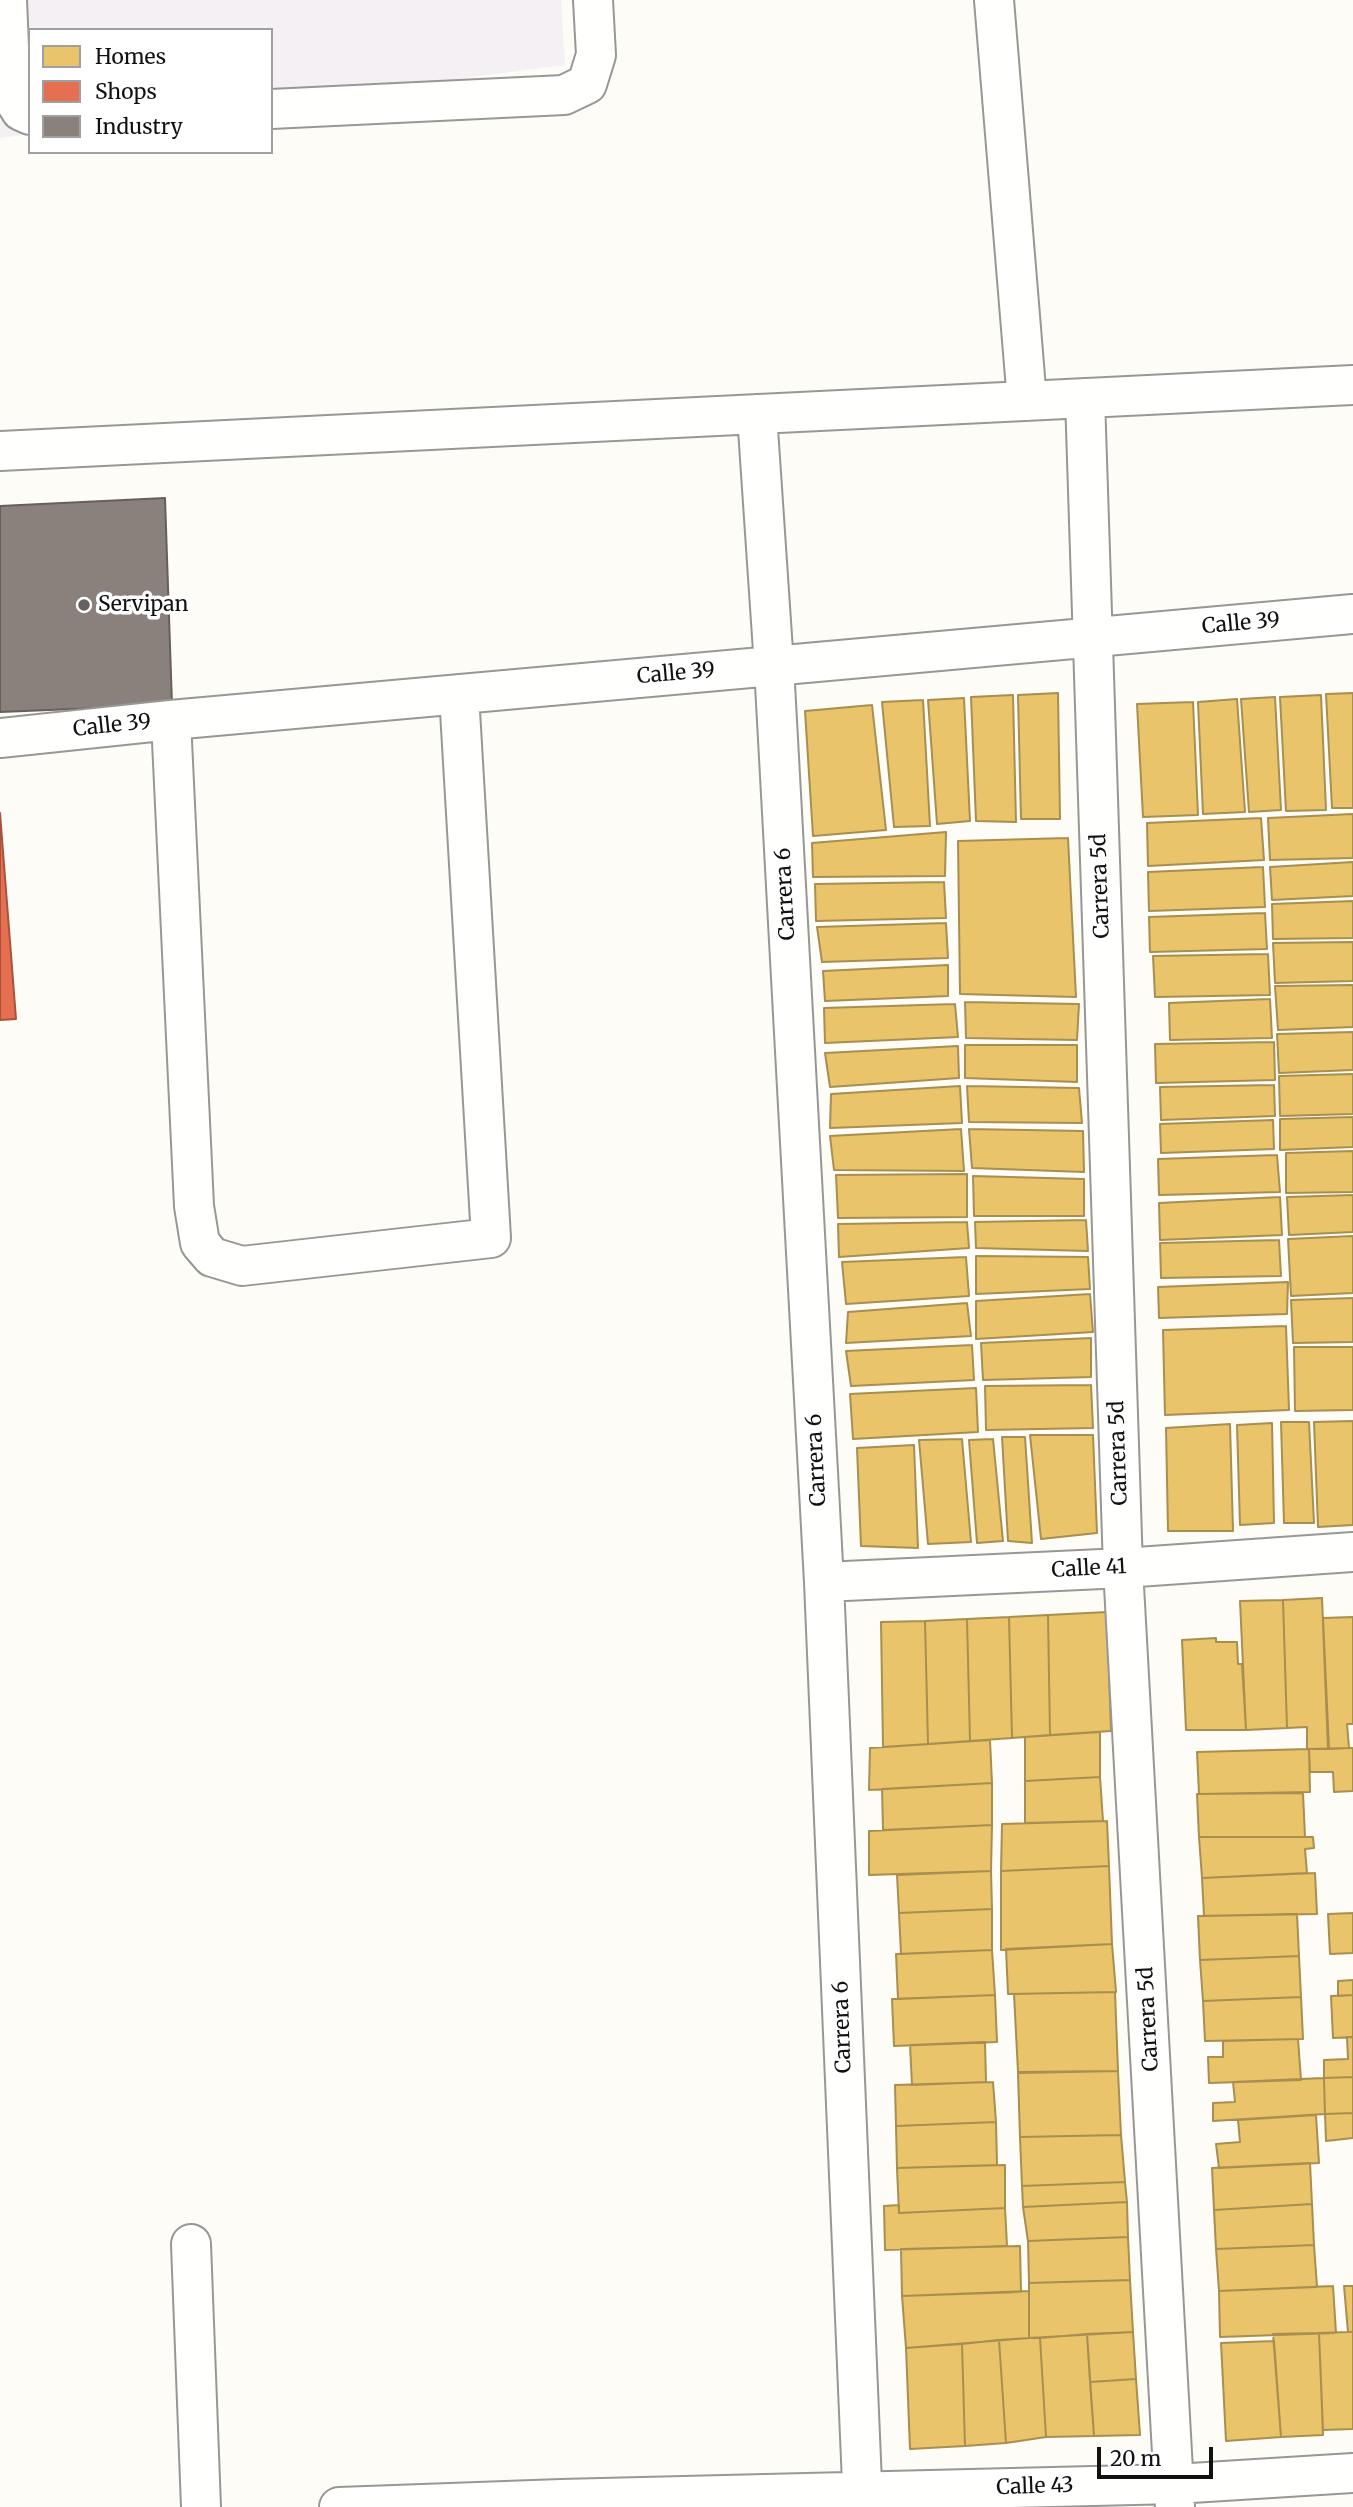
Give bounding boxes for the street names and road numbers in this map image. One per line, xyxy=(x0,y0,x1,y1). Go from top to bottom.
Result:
street label: Calle 39 xyxy=(1201,608,1281,640)
street label: Calle 39 xyxy=(636,658,716,690)
street label: Calle 39 xyxy=(72,709,152,743)
street label: Carrera 5d xyxy=(1087,833,1115,939)
street label: Carrera 6 xyxy=(771,847,801,941)
street label: Carrera 5d xyxy=(1105,1400,1133,1506)
street label: Carrera 6 xyxy=(802,1413,832,1507)
street label: Calle 41 xyxy=(1051,1554,1127,1584)
street label: Carrera 5d xyxy=(1134,1966,1164,2072)
street label: Carrera 6 xyxy=(829,1980,857,2074)
street label: Calle 43 xyxy=(996,2473,1074,2501)

